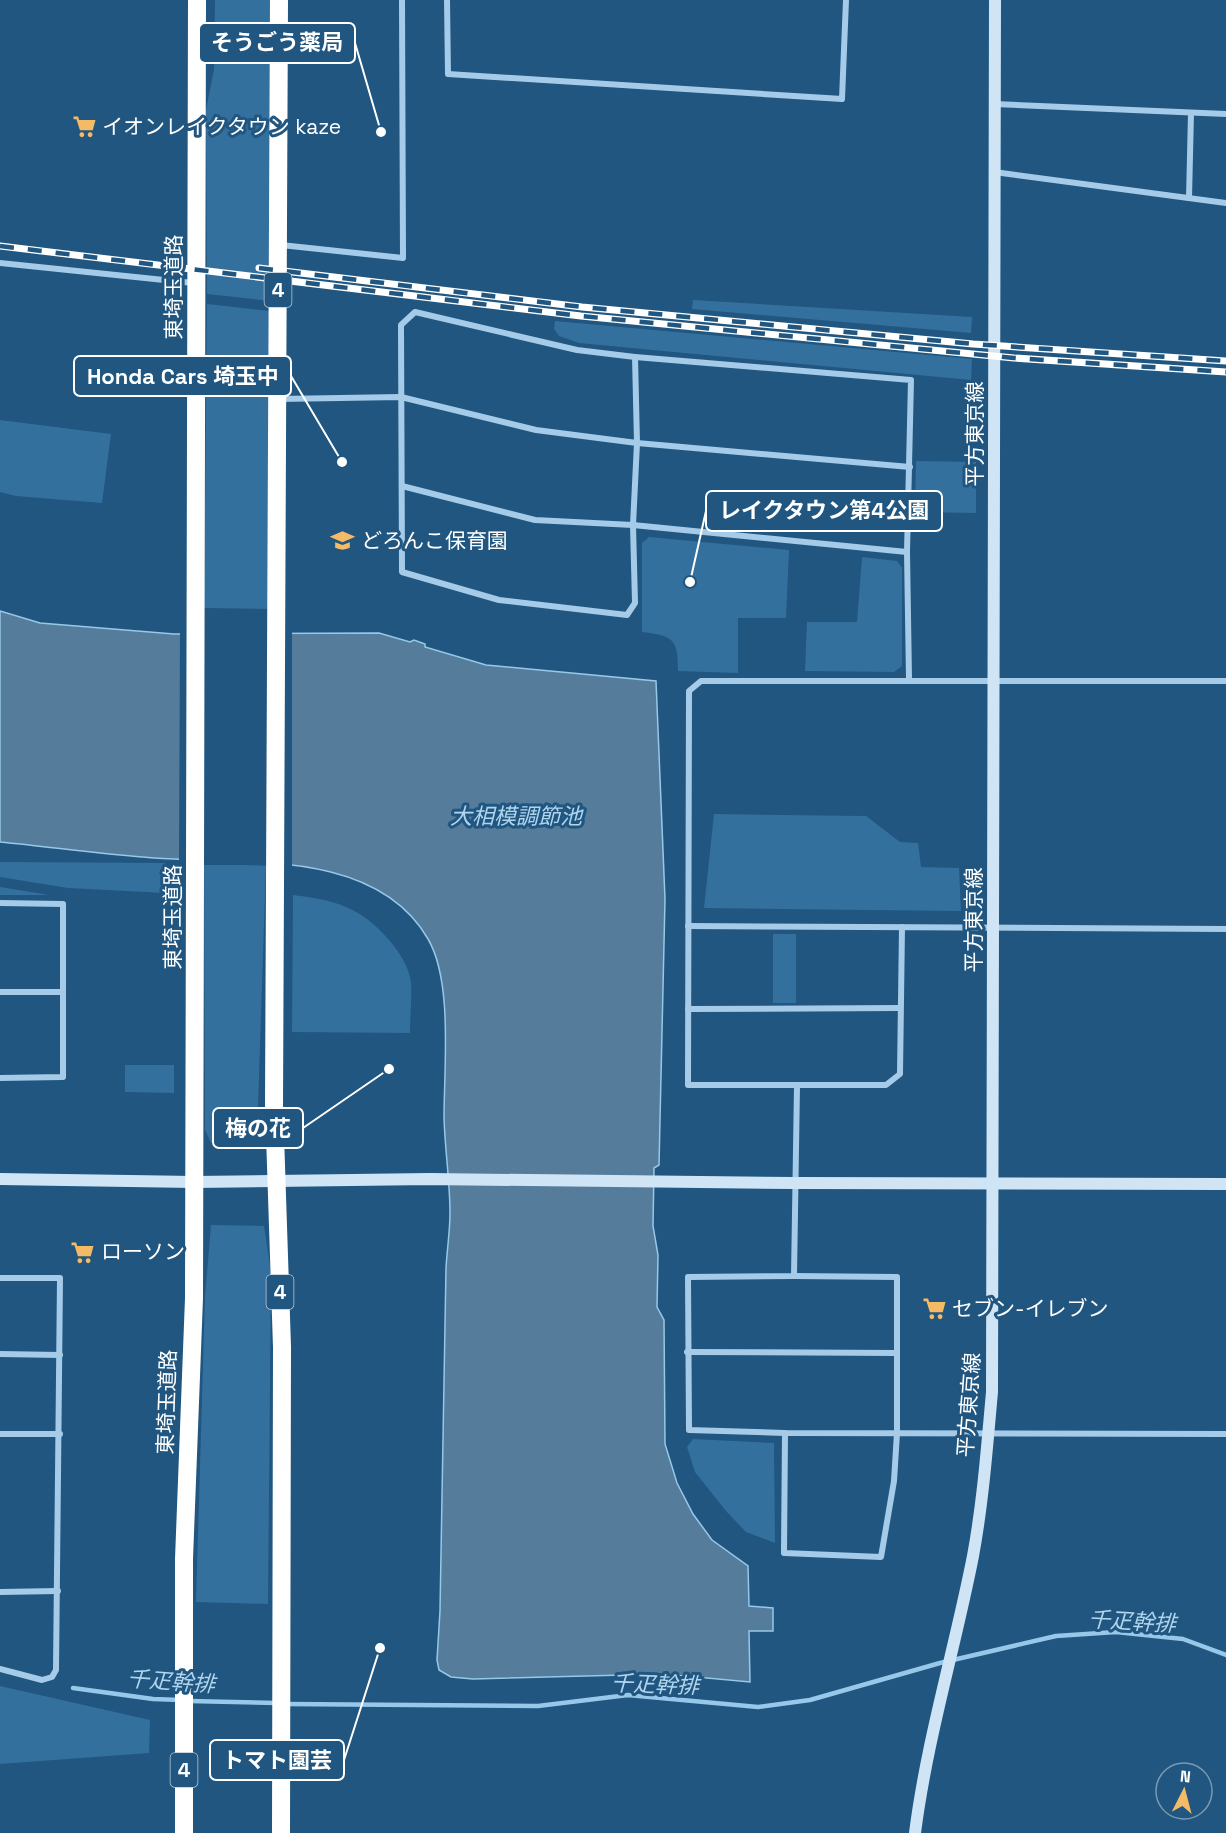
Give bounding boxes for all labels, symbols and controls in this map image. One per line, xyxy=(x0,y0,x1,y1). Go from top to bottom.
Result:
callout: そうごう薬局 xyxy=(199,23,355,63)
text: そうごう薬局 xyxy=(211,28,343,56)
place label: イオンレイクタウン kaze xyxy=(102,113,341,140)
supermarket icon: イオンレイクタウン kaze xyxy=(71,114,97,140)
street label: 東埼玉道路 xyxy=(160,235,187,340)
road number: 4 xyxy=(264,273,292,307)
callout: Honda Cars 埼玉中 xyxy=(74,356,291,396)
text: Honda Cars 埼玉中 xyxy=(87,362,279,390)
street label: 平方東京線 xyxy=(961,382,988,487)
callout: レイクタウン第4公園 xyxy=(706,491,942,531)
text: レイクタウン第4公園 xyxy=(719,496,929,524)
place label: どろんこ保育園 xyxy=(361,527,508,554)
school or university icon: どろんこ保育園 xyxy=(330,528,356,554)
water label: 大相模調節池 xyxy=(450,802,584,830)
street label: 東埼玉道路 xyxy=(159,865,186,970)
street label: 平方東京線 xyxy=(960,868,987,973)
callout: 梅の花 xyxy=(213,1108,303,1148)
text: 梅の花 xyxy=(225,1114,291,1142)
place label: ローソン xyxy=(101,1238,185,1265)
supermarket icon: ローソン xyxy=(70,1239,96,1265)
road number: 4 xyxy=(266,1275,294,1309)
place label: セブン-イレブン xyxy=(952,1295,1109,1322)
supermarket icon: セブン-イレブン xyxy=(921,1296,947,1322)
street label: 東埼玉道路 xyxy=(151,1349,182,1455)
street label: 平方東京線 xyxy=(951,1352,986,1458)
water label: 千疋幹排 xyxy=(1087,1605,1180,1637)
water label: 千疋幹排 xyxy=(126,1664,219,1698)
water label: 千疋幹排 xyxy=(611,1668,702,1700)
callout: トマト園芸 xyxy=(210,1740,344,1780)
text: トマト園芸 xyxy=(222,1746,332,1774)
road number: 4 xyxy=(170,1753,198,1787)
north arrow xyxy=(1154,1761,1214,1821)
text: N xyxy=(1179,1766,1192,1788)

